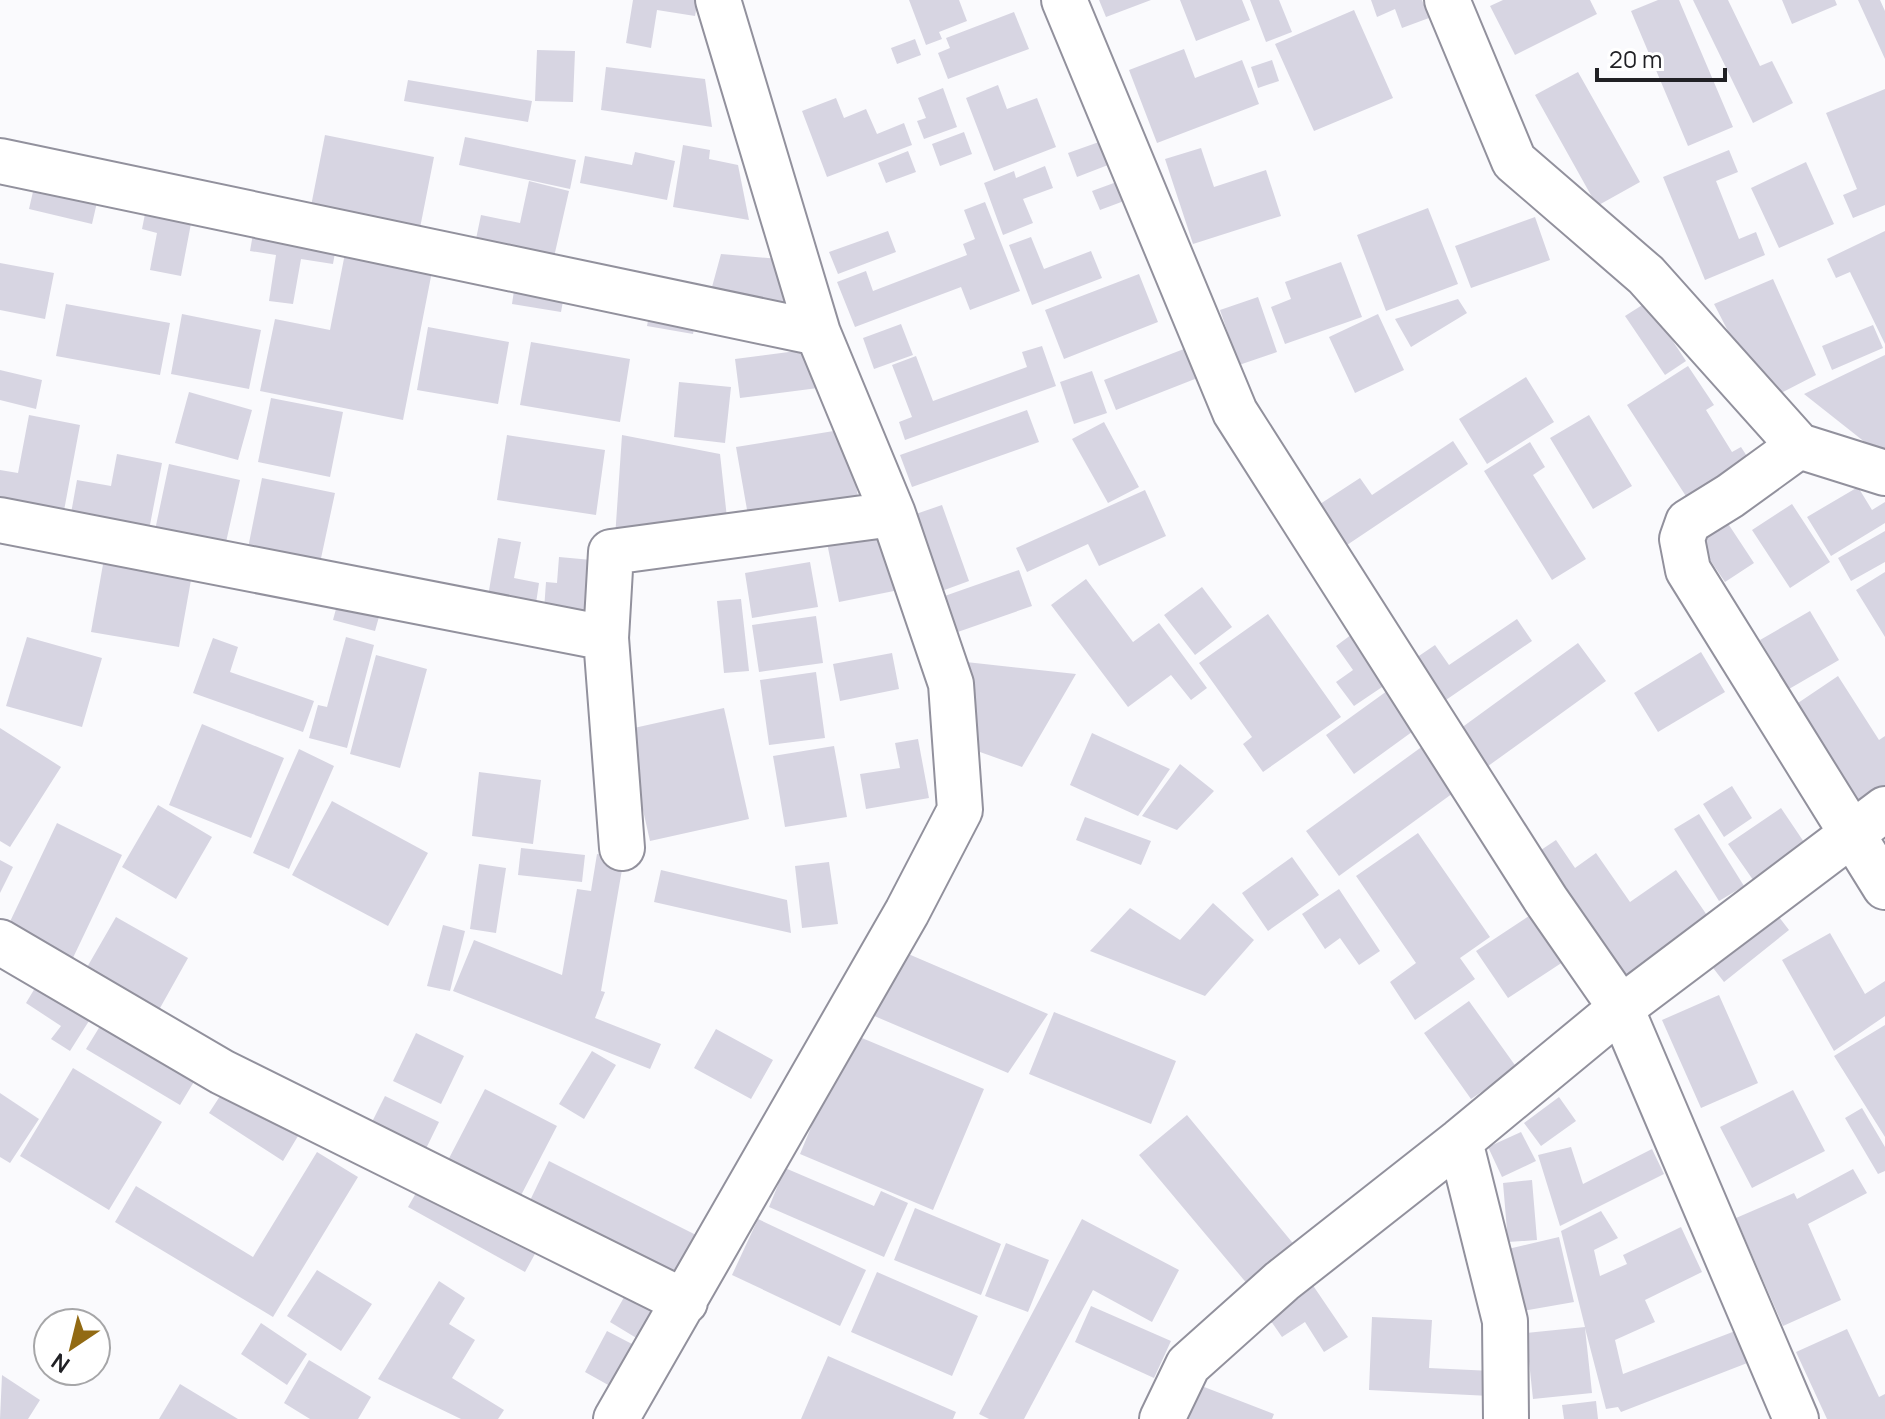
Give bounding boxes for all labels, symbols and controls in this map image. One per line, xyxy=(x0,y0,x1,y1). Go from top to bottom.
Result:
scale bar xyxy=(1597,32,1725,82)
text: 20 m xyxy=(1609,42,1662,75)
north arrow xyxy=(32,1307,112,1387)
text: N xyxy=(45,1347,76,1380)

